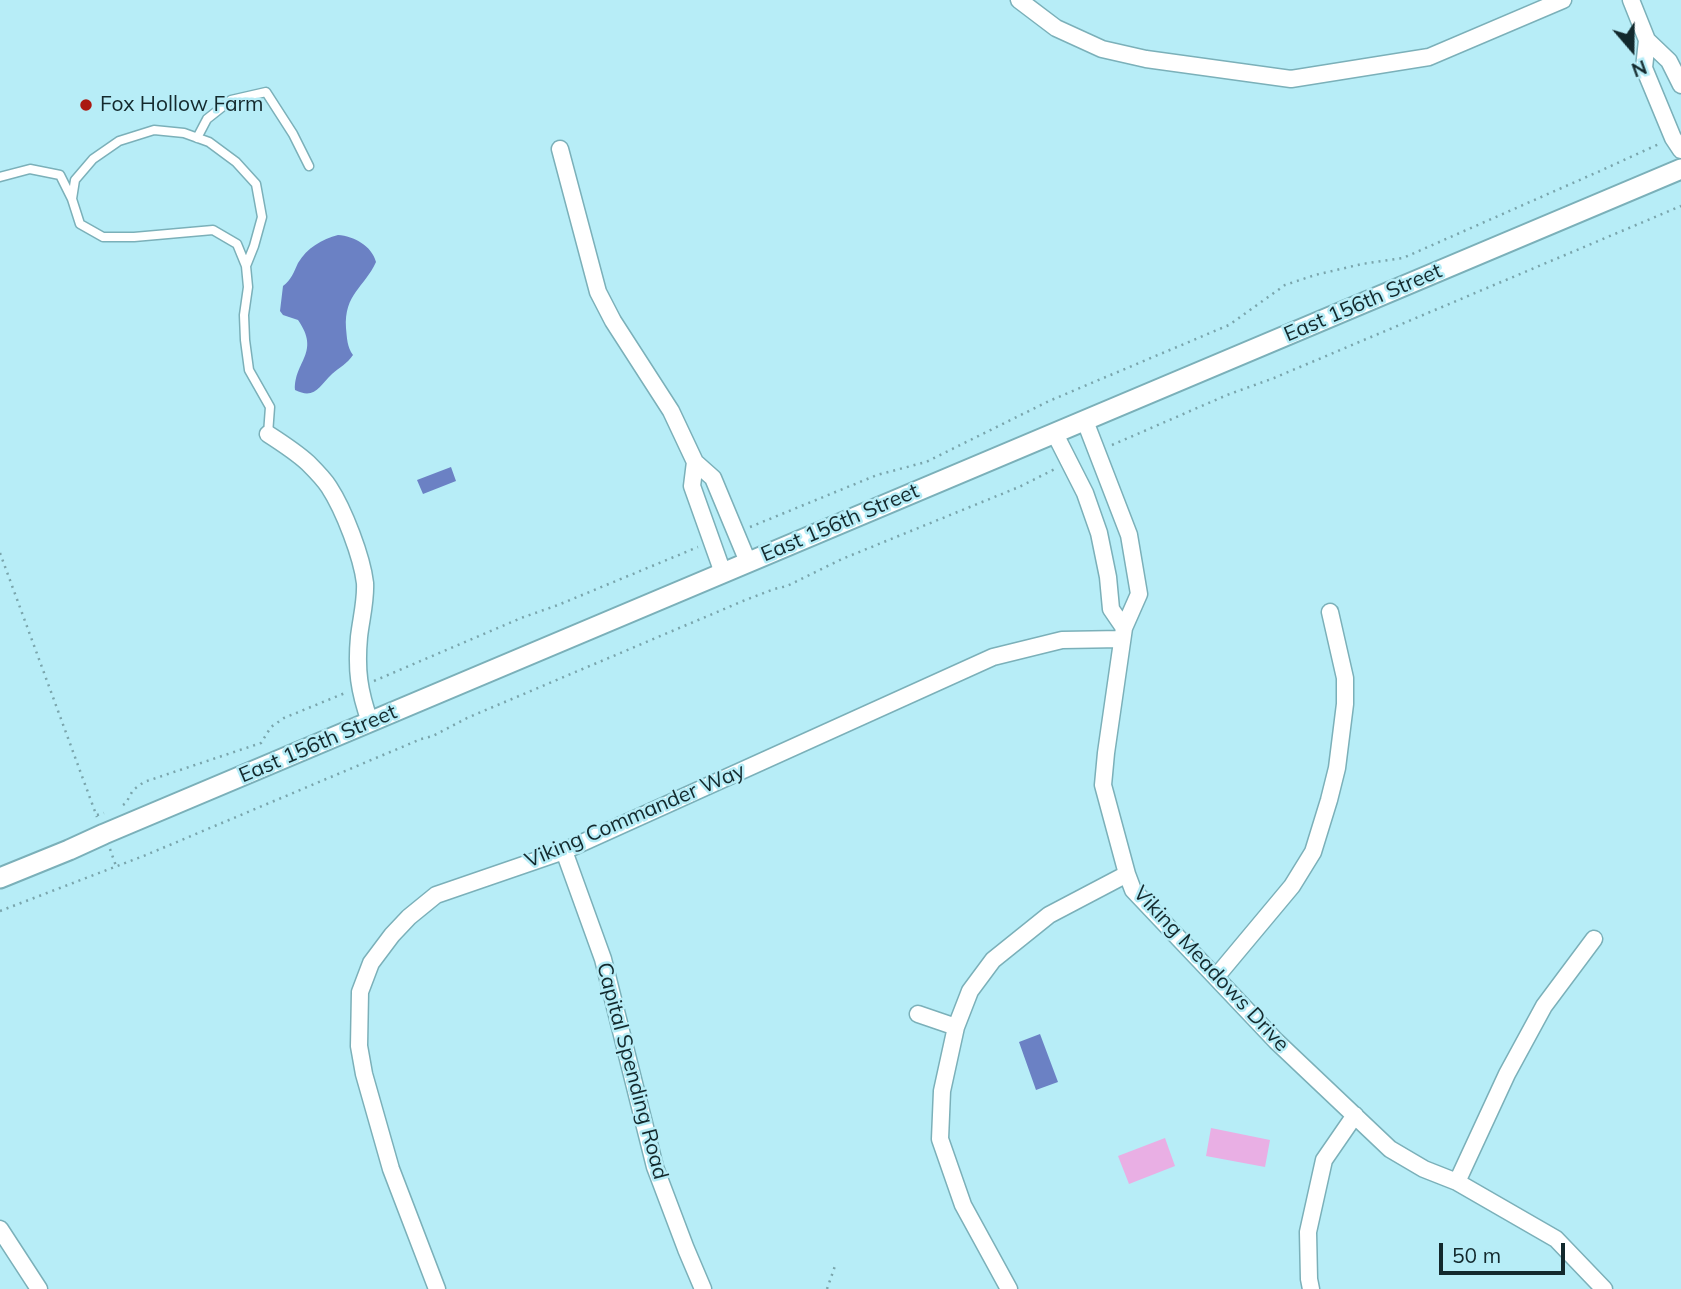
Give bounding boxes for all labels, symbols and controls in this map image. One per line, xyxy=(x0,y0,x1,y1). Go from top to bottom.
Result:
north arrow xyxy=(1597,14,1667,84)
text: N xyxy=(1628,55,1650,82)
place label: Fox Hollow Farm xyxy=(100,92,264,118)
marker: Fox Hollow Farm xyxy=(78,97,94,113)
street label: East 156th Street xyxy=(1280,258,1446,348)
street label: East 156th Street xyxy=(757,478,923,568)
street label: East 156th Street xyxy=(235,699,401,789)
street label: Viking Commander Way xyxy=(521,758,749,874)
street label: Viking Meadows Drive xyxy=(1128,881,1294,1057)
street label: Capital Spending Road xyxy=(591,960,673,1182)
scale bar xyxy=(1443,1230,1569,1274)
text: 50 m xyxy=(1452,1242,1501,1268)

